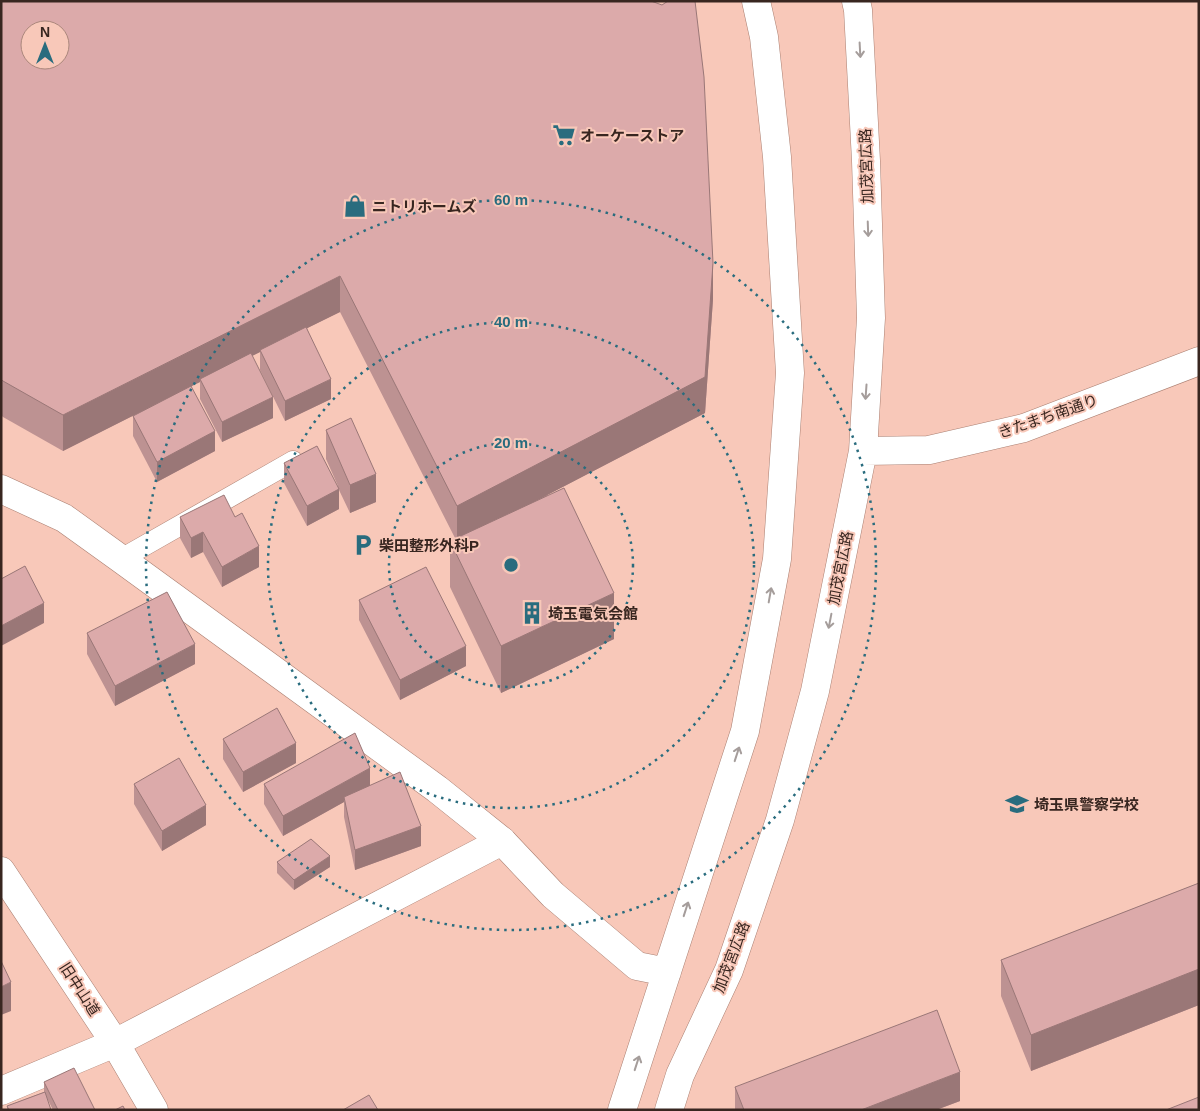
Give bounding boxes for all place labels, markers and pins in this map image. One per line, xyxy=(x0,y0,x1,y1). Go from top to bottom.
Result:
supermarket icon: オーケーストア xyxy=(551,122,577,148)
place label: オーケーストア xyxy=(580,127,684,144)
shop icon: ニトリホームズ xyxy=(342,193,368,219)
place label: ニトリホームズ xyxy=(372,198,477,215)
parking icon: 柴田整形外科P xyxy=(350,532,376,558)
place label: 柴田整形外科P xyxy=(379,537,479,554)
centre of rings xyxy=(502,556,520,574)
building icon: 埼玉電気会館 xyxy=(519,600,545,626)
place label: 埼玉電気会館 xyxy=(548,605,638,622)
school or university icon: 埼玉県警察学校 xyxy=(1004,791,1030,817)
place label: 埼玉県警察学校 xyxy=(1034,796,1139,813)

